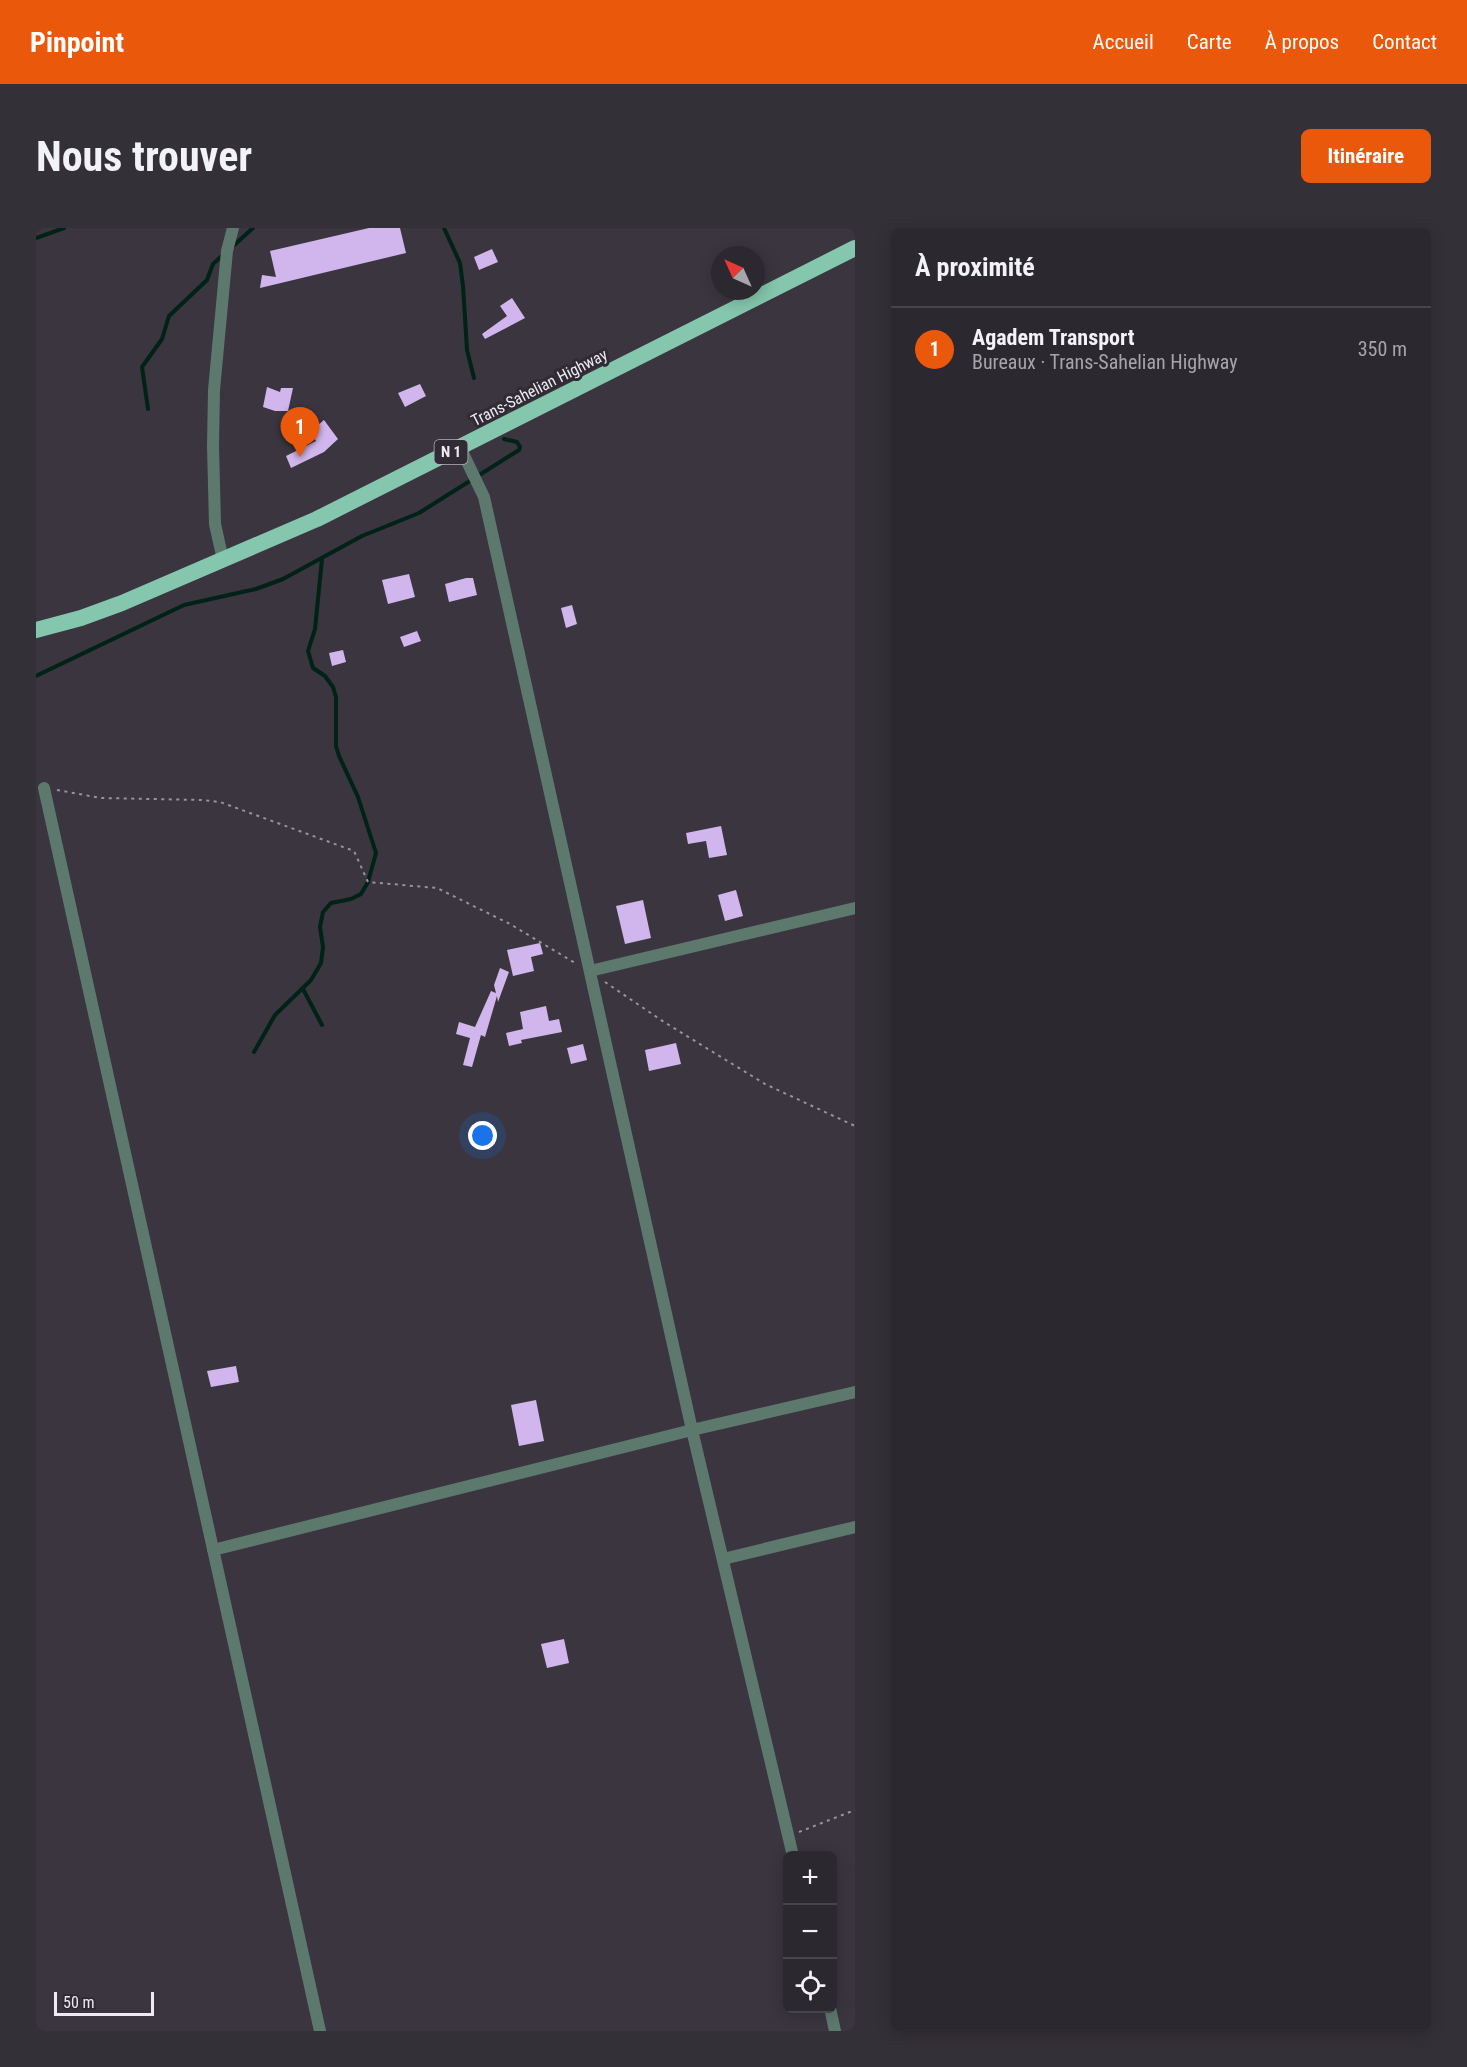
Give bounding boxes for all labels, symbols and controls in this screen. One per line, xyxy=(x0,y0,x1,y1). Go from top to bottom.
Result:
text: Pinpoint xyxy=(30,26,124,59)
text: Accueil xyxy=(1093,30,1154,54)
text: Carte xyxy=(1187,30,1232,54)
text: À propos xyxy=(1265,30,1339,54)
text: Contact xyxy=(1372,30,1437,54)
button: Itinéraire xyxy=(1301,129,1431,183)
text: Nous trouver xyxy=(36,132,252,181)
north arrow xyxy=(711,246,765,300)
text: À proximité xyxy=(915,252,1035,282)
text: Agadem Transport xyxy=(972,325,1135,350)
text: 1 xyxy=(929,337,940,361)
text: 350 m xyxy=(1358,337,1407,361)
street label: Trans-Sahelian Highway xyxy=(468,345,611,430)
text: Bureaux · Trans-Sahelian Highway xyxy=(972,350,1238,374)
pin: 1 xyxy=(280,408,320,457)
road number: N 1 xyxy=(434,440,468,464)
your location xyxy=(468,1121,497,1150)
map controls xyxy=(783,1851,837,2013)
button: + xyxy=(783,1851,837,1905)
button: − xyxy=(783,1905,837,1959)
button: locate xyxy=(783,1959,837,2013)
scale bar xyxy=(54,1989,154,2016)
text: 50 m xyxy=(63,1993,95,2012)

